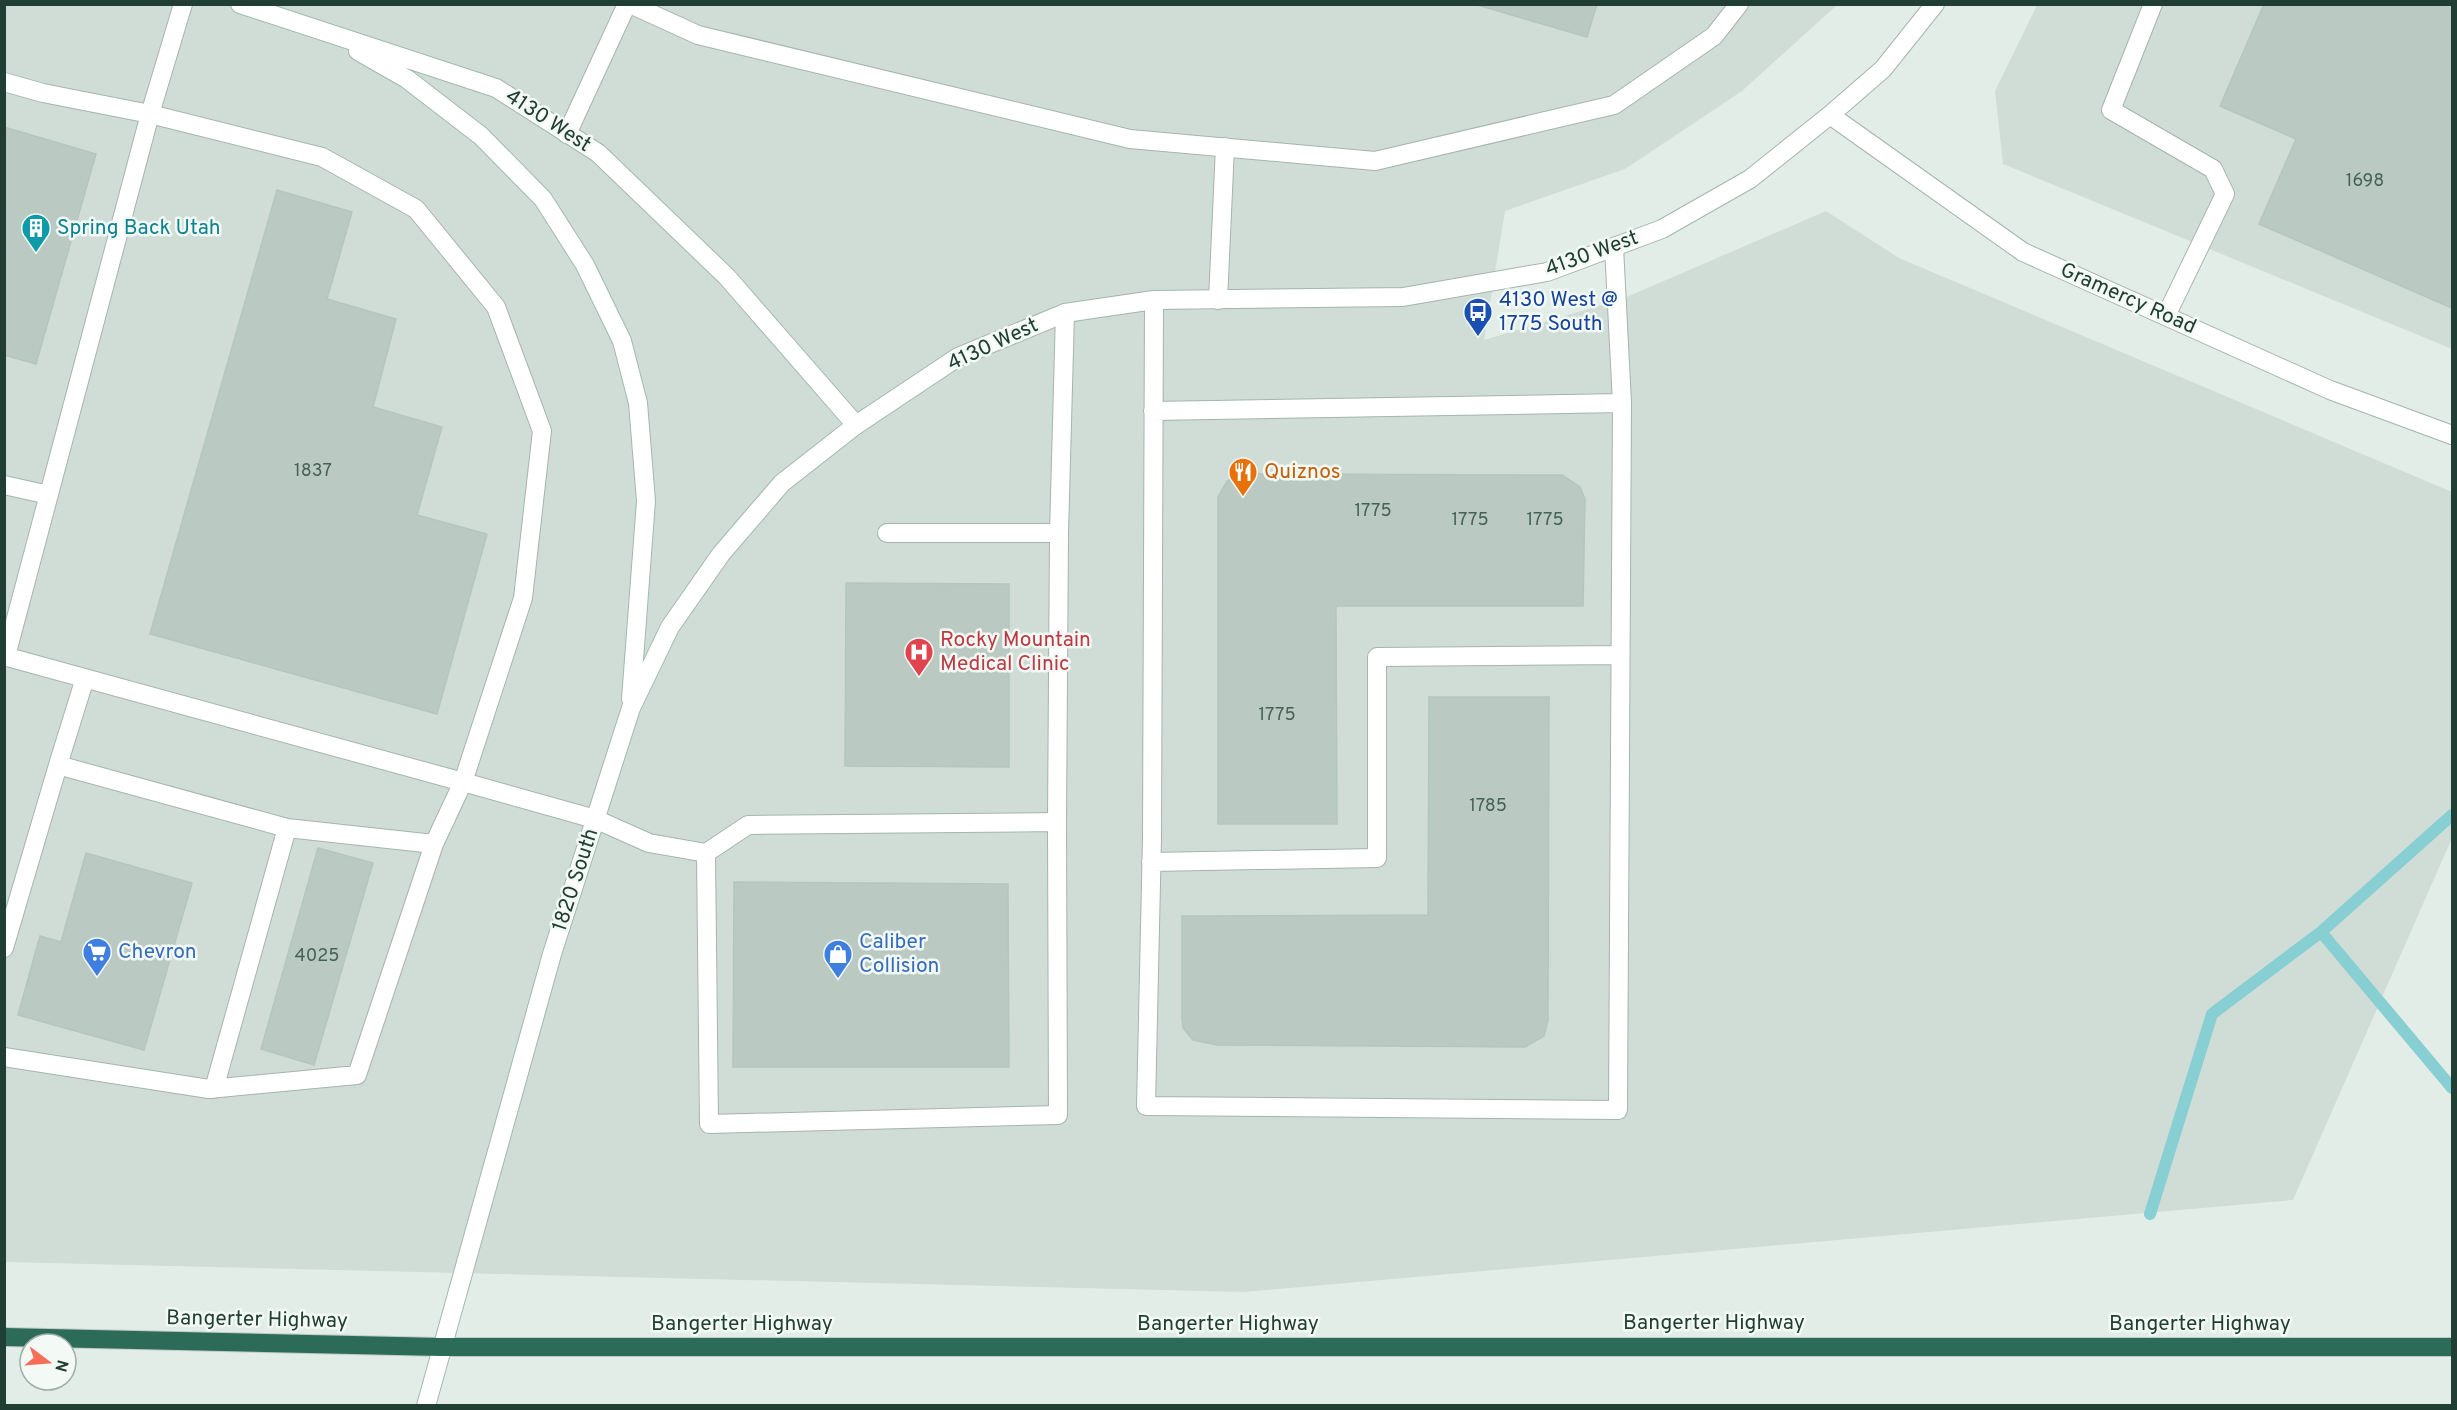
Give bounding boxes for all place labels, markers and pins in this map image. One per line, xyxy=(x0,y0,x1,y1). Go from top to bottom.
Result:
building icon: Spring Back Utah xyxy=(20,212,52,254)
place label: Spring Back Utah xyxy=(57,215,221,242)
place label: 4130 West @ 1775 South xyxy=(1499,287,1618,338)
bus stop icon: 4130 West @ 1775 South xyxy=(1462,296,1494,338)
restaurant icon: Quiznos xyxy=(1227,456,1259,498)
place label: Quiznos xyxy=(1264,459,1341,486)
place label: Rocky Mountain Medical Clinic xyxy=(940,627,1091,678)
hospital icon: Rocky Mountain Medical Clinic xyxy=(903,636,935,678)
place label: Caliber Collision xyxy=(859,929,939,980)
supermarket icon: Chevron xyxy=(81,936,113,978)
shop icon: Caliber Collision xyxy=(822,938,854,980)
place label: Chevron xyxy=(118,939,197,966)

